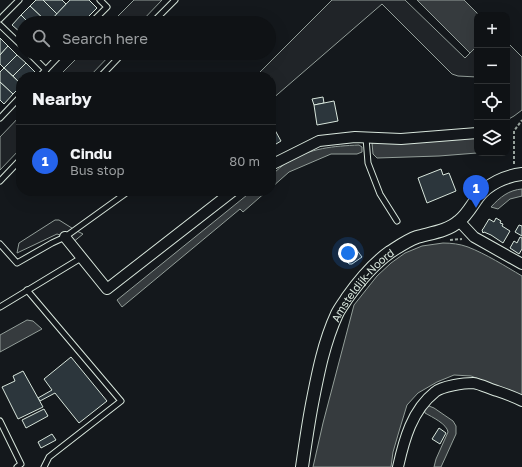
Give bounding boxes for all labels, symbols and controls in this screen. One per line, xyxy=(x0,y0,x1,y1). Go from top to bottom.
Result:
map controls xyxy=(474,12,510,156)
button: + xyxy=(474,12,510,48)
search box xyxy=(16,16,276,60)
icon: search xyxy=(30,27,52,49)
text: Search here xyxy=(62,29,148,47)
button: − xyxy=(474,48,510,84)
button: locate xyxy=(474,84,510,120)
text: Nearby xyxy=(32,88,92,109)
button: layers xyxy=(474,120,510,156)
text: Cindu xyxy=(70,144,112,162)
text: 1 xyxy=(42,153,48,169)
text: 80 m xyxy=(229,153,260,169)
text: Bus stop xyxy=(70,162,125,178)
pin: 1 xyxy=(463,175,489,208)
your location xyxy=(338,243,358,263)
street label: Amsteldijk-Noord xyxy=(328,245,396,324)

